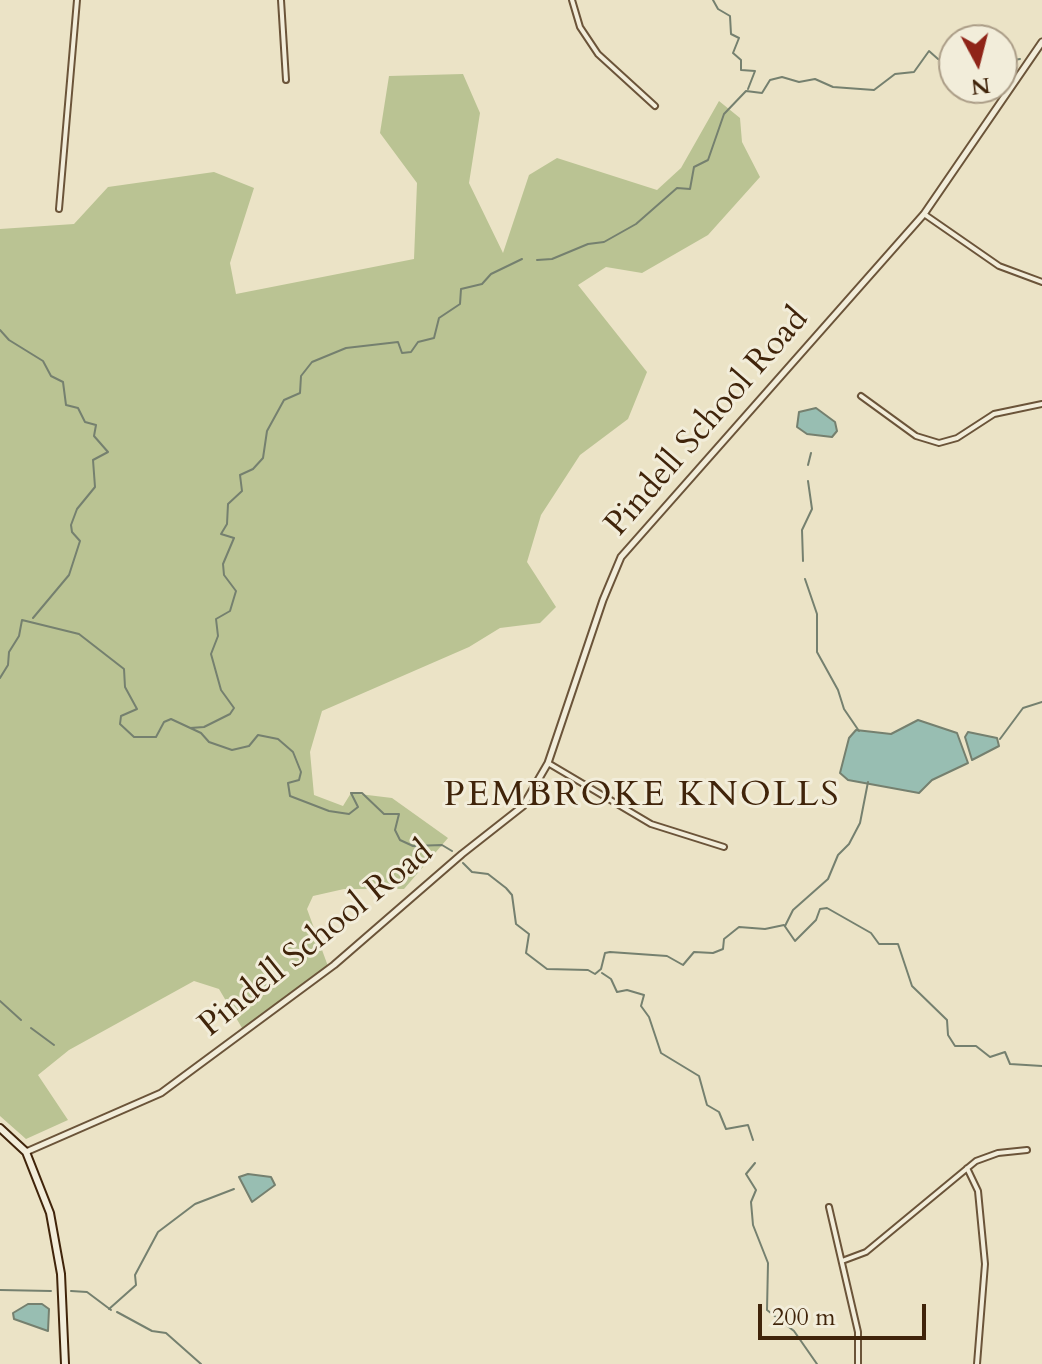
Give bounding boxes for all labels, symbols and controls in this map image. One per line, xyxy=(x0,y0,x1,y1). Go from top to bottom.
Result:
north arrow xyxy=(938,24,1018,104)
text: N xyxy=(969,70,992,102)
street label: Pindell School Road xyxy=(598,300,818,546)
district label: PEMBROKE KNOLLS xyxy=(444,775,840,819)
street label: Pindell School Road xyxy=(192,833,442,1047)
scale bar xyxy=(762,1288,930,1338)
text: 200 m xyxy=(772,1301,836,1334)

